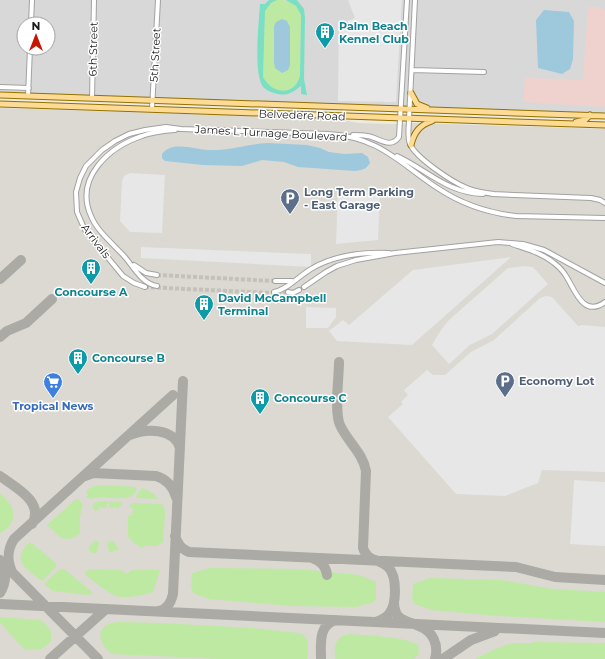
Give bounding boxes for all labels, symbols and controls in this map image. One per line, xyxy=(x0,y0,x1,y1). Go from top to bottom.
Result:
north arrow xyxy=(16,16,56,56)
text: N xyxy=(32,19,40,33)
place label: Palm Beach Kennel Club xyxy=(339,19,409,46)
street label: 6th Street xyxy=(86,21,100,76)
building icon: Palm Beach Kennel Club xyxy=(314,21,336,49)
street label: 5th Street xyxy=(147,27,163,82)
street label: Belvedere Road xyxy=(258,106,346,124)
street label: James L Turnage Boulevard xyxy=(193,122,348,144)
place label: Long Term Parking - East Garage xyxy=(304,185,414,212)
parking icon: Long Term Parking - East Garage xyxy=(279,187,301,215)
street label: Arrivals xyxy=(78,221,114,262)
building icon: Concourse A xyxy=(80,257,102,285)
place label: Concourse A xyxy=(55,285,128,299)
place label: David McCampbell Terminal xyxy=(218,291,326,318)
building icon: David McCampbell Terminal xyxy=(193,293,215,321)
building icon: Concourse B xyxy=(67,347,89,375)
place label: Concourse B xyxy=(92,351,165,365)
parking icon: Economy Lot xyxy=(494,370,516,398)
supermarket icon: Tropical News xyxy=(42,371,64,399)
place label: Economy Lot xyxy=(519,374,595,388)
building icon: Concourse C xyxy=(249,387,271,415)
place label: Concourse C xyxy=(274,391,346,405)
place label: Tropical News xyxy=(13,399,94,413)

